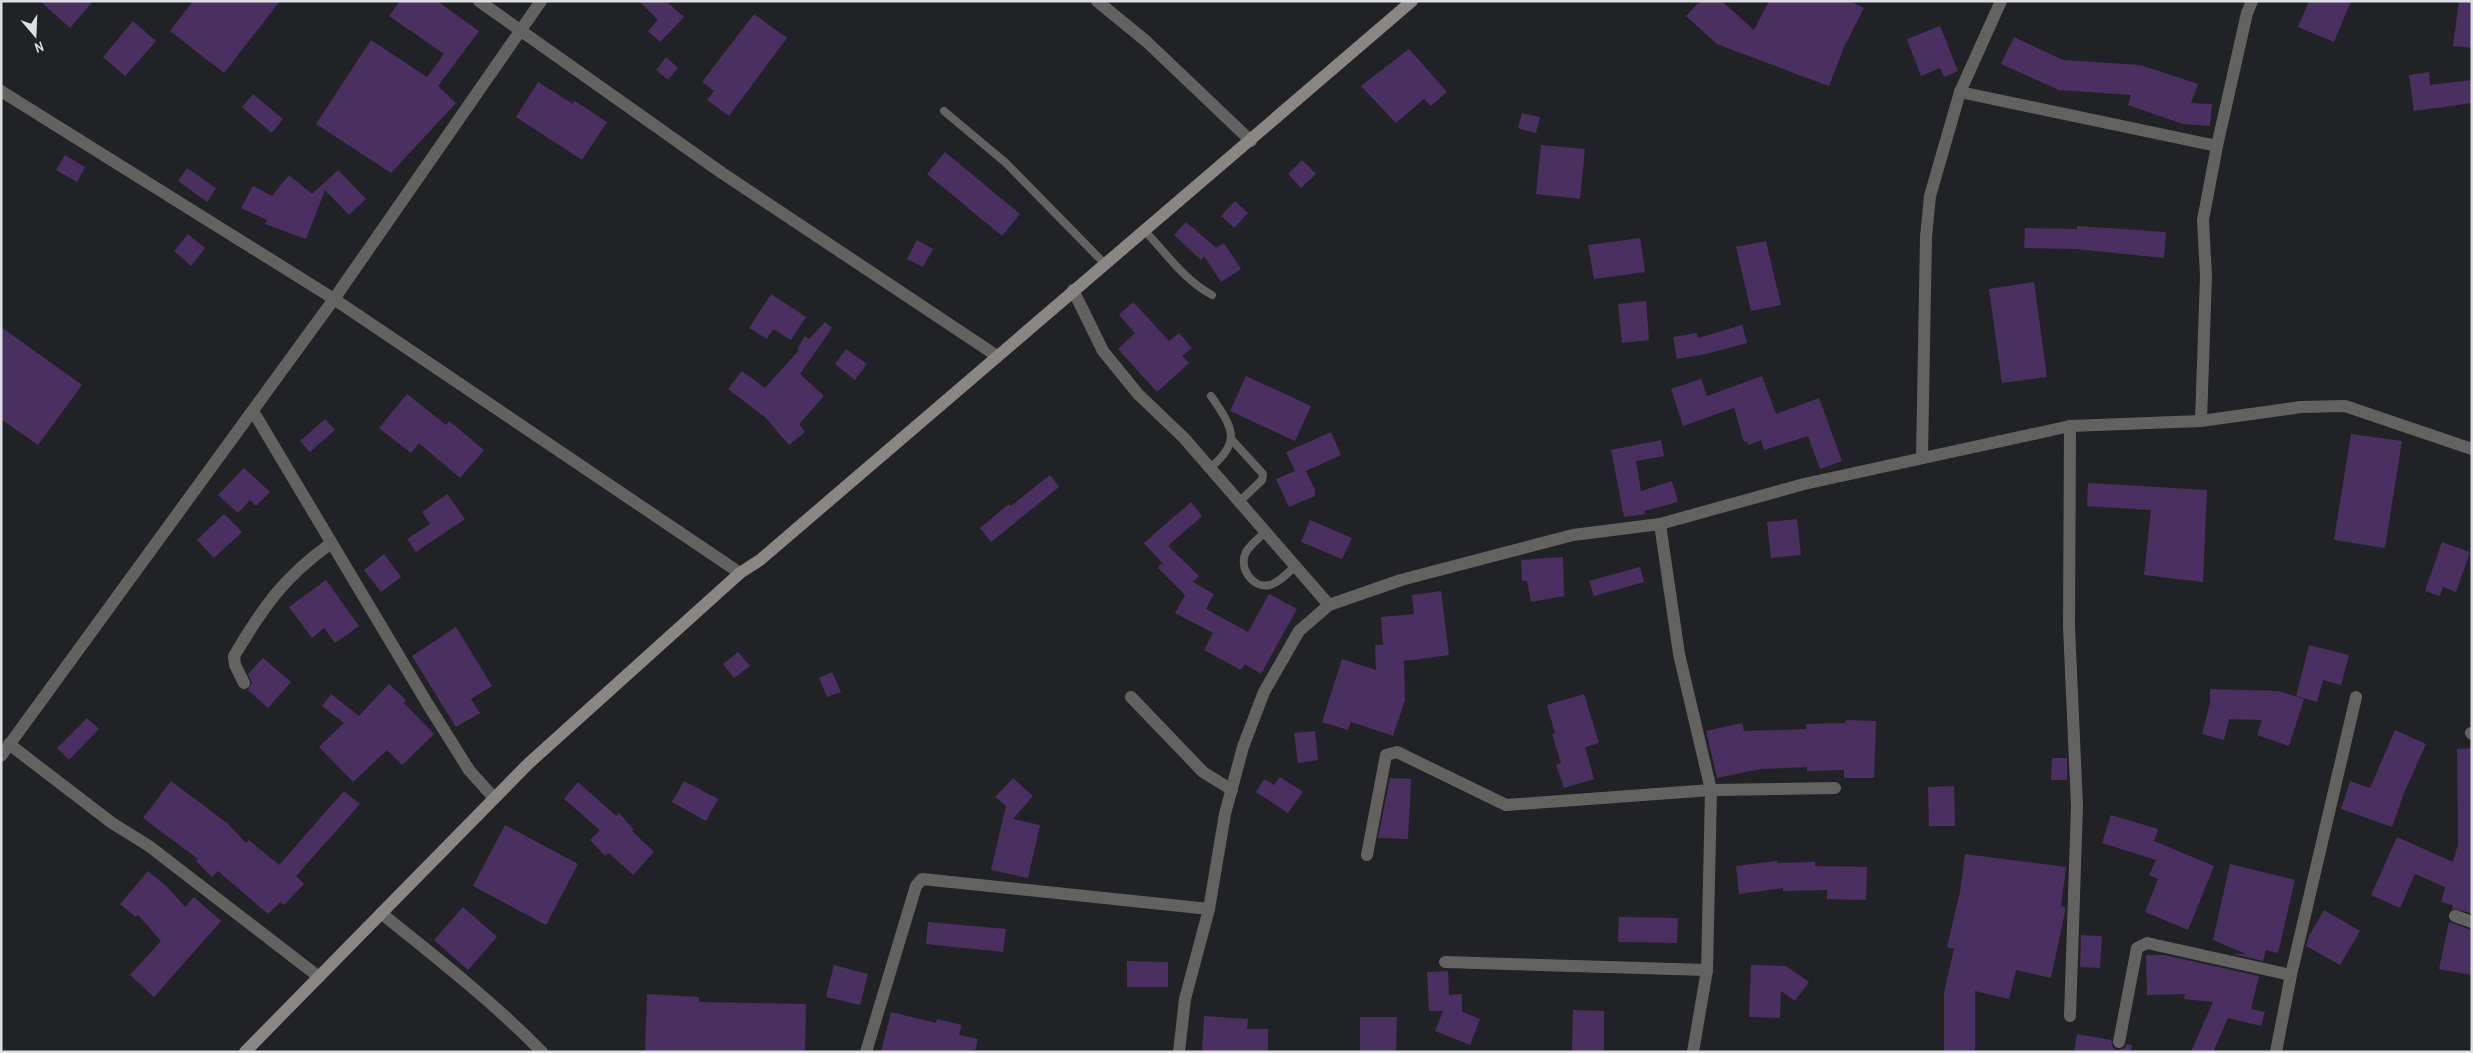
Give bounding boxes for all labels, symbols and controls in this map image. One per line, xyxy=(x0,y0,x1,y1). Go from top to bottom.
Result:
north arrow xyxy=(10,10,60,60)
text: N xyxy=(32,37,46,57)

